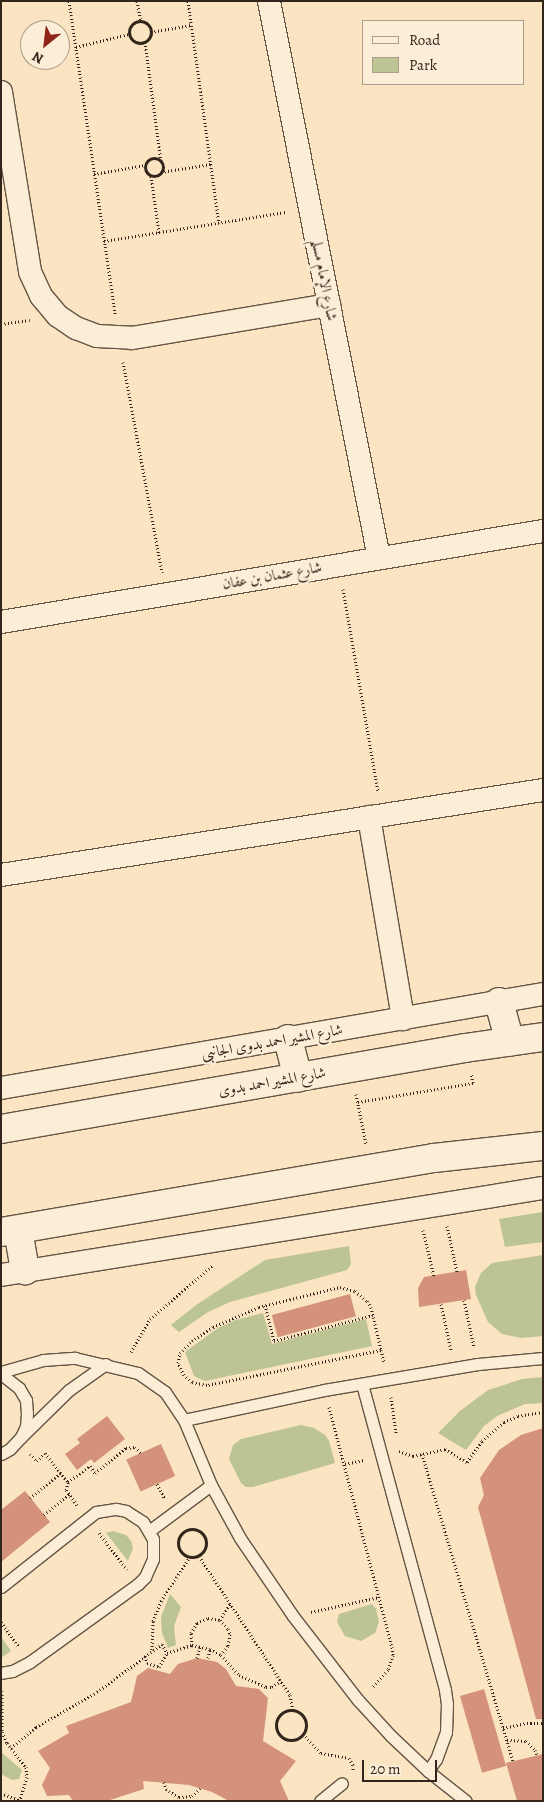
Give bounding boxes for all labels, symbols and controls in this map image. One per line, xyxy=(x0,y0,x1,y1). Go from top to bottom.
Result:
north arrow xyxy=(20,20,70,70)
legend xyxy=(362,20,524,85)
text: Road xyxy=(409,30,440,50)
text: N xyxy=(29,47,47,68)
text: Park xyxy=(409,55,437,75)
street label: شارع الإمام مسلم xyxy=(307,238,341,322)
street label: شارع عثمان بن عفان xyxy=(221,558,323,594)
street label: شارع المشير احمد بدوى الجانبى xyxy=(200,1021,344,1063)
street label: شارع المشير احمد بدوى xyxy=(217,1064,327,1100)
scale bar xyxy=(364,1750,439,1782)
text: 20 m xyxy=(370,1759,401,1779)

